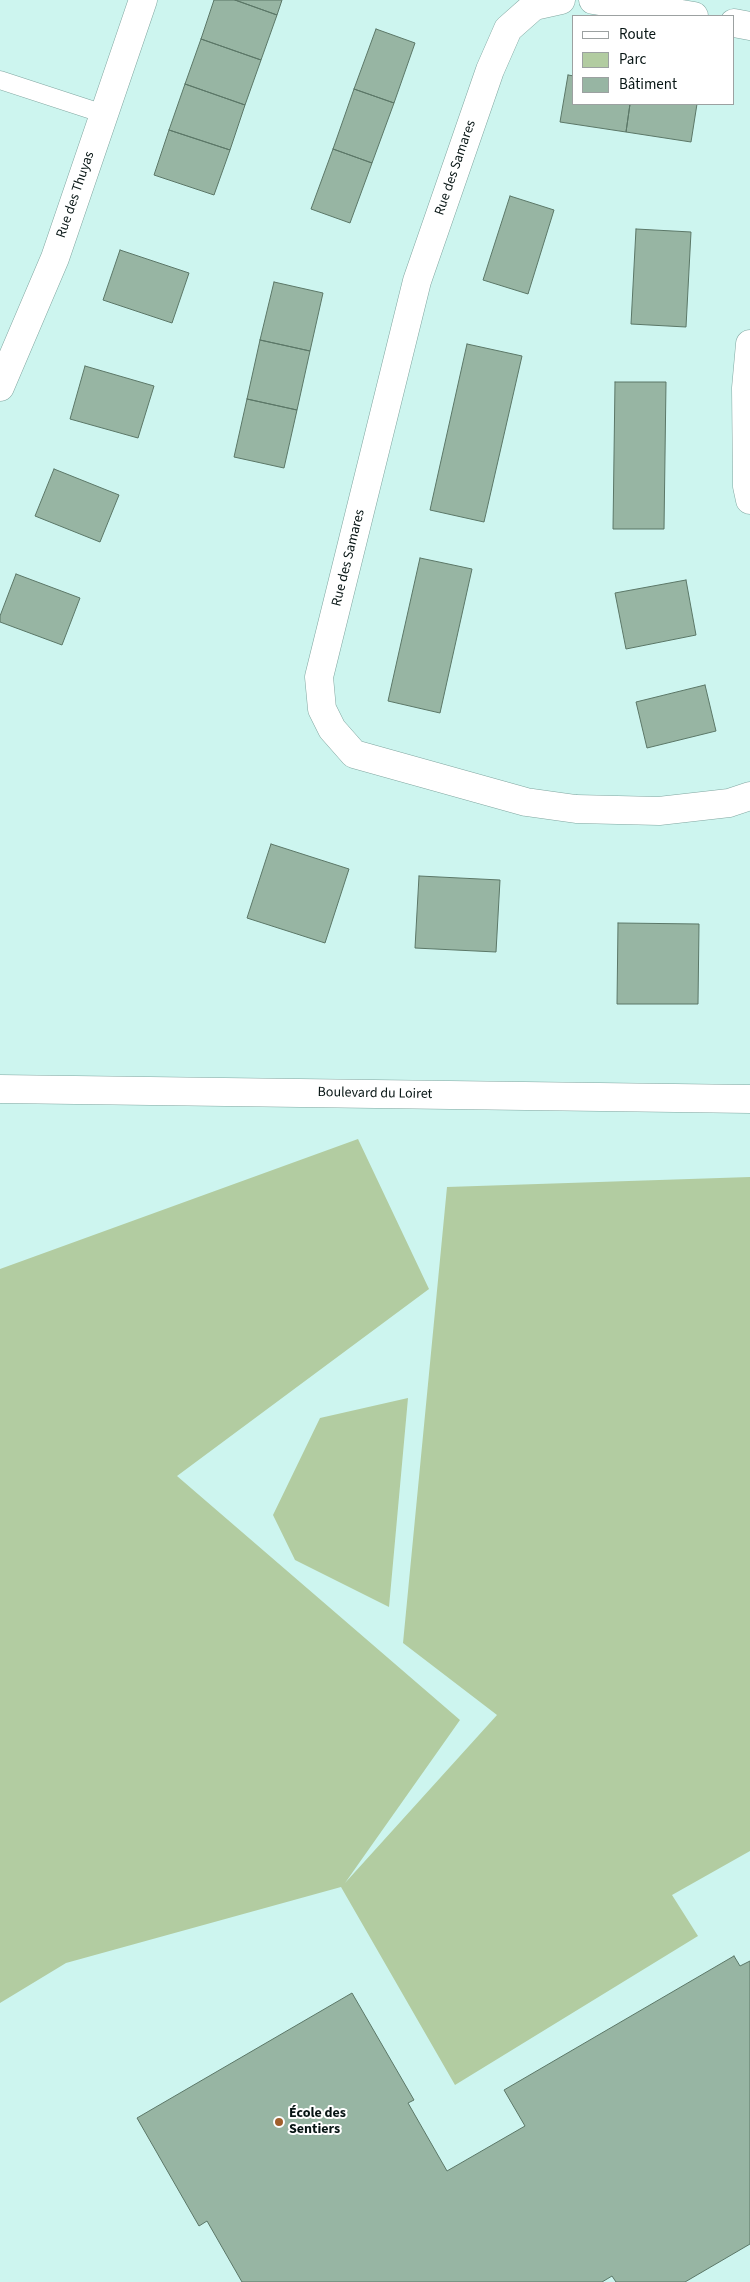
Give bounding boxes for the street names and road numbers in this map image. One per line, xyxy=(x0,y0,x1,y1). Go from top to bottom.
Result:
street label: Rue des Samares xyxy=(432,118,480,218)
street label: Rue des Thuyas xyxy=(53,149,99,241)
street label: Rue des Samares xyxy=(329,508,369,608)
street label: Boulevard du Loiret xyxy=(317,1085,433,1103)

